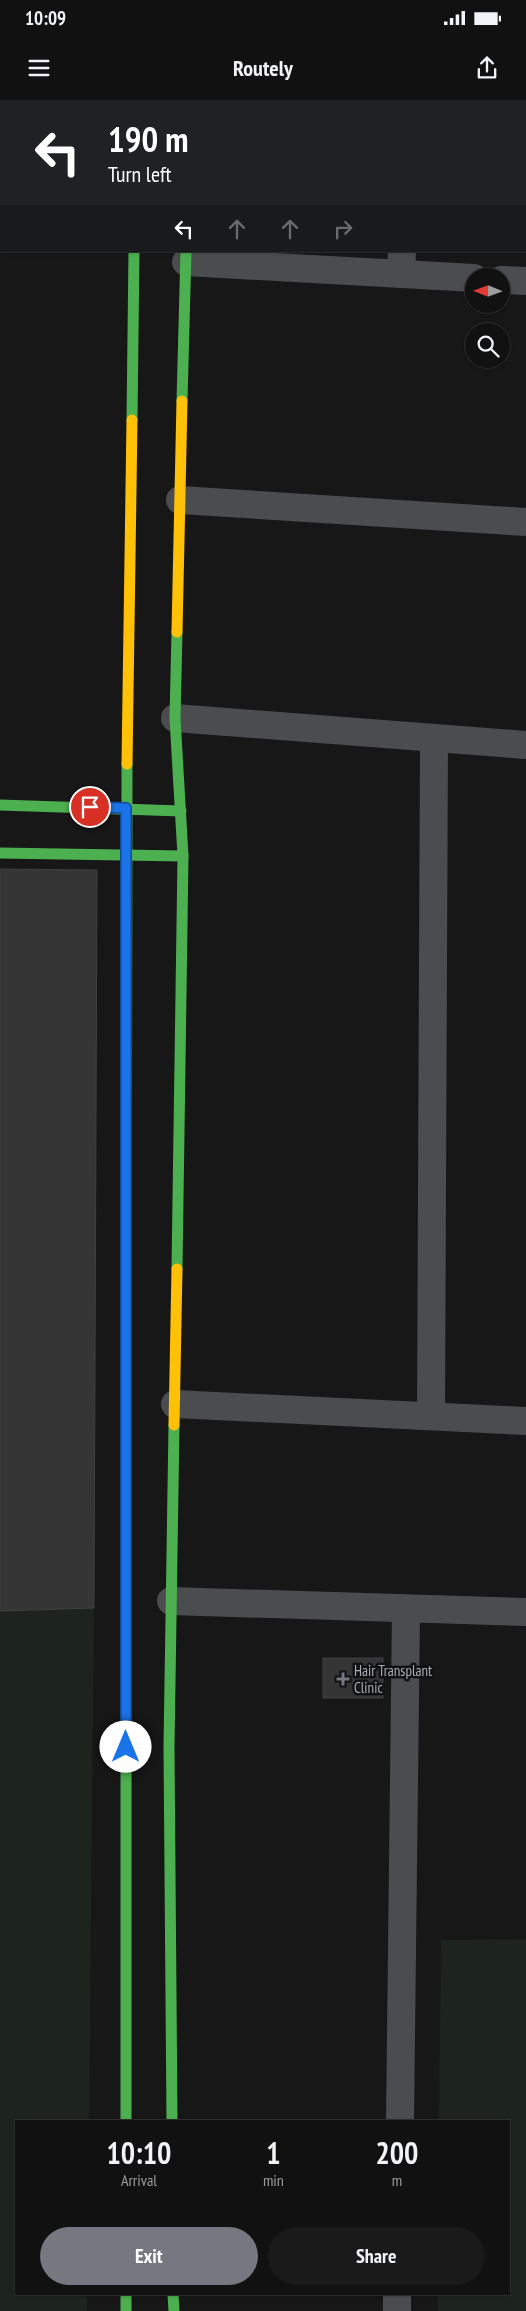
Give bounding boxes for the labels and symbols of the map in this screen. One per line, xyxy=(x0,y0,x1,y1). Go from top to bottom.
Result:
north arrow xyxy=(465,268,510,312)
pin xyxy=(69,786,111,828)
place label: Hair Transplant Clinic xyxy=(354,1661,432,1697)
marker: Hair Transplant Clinic xyxy=(336,1672,350,1686)
position arrow xyxy=(99,1720,151,1772)

